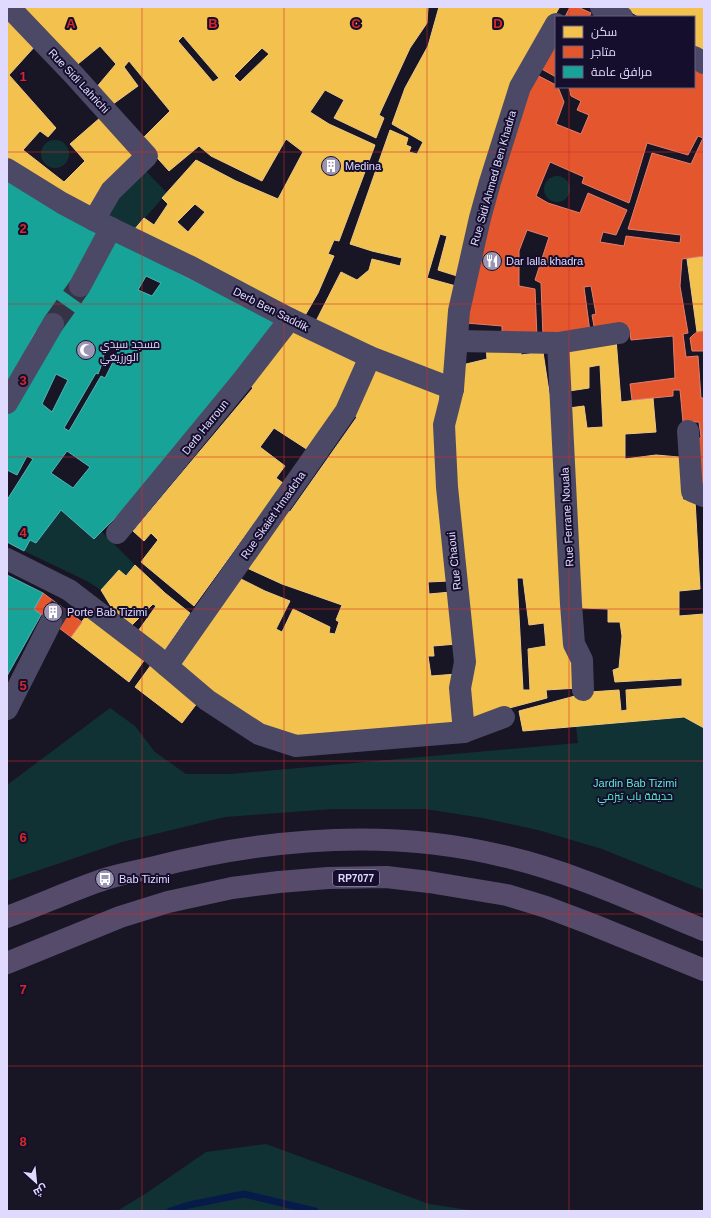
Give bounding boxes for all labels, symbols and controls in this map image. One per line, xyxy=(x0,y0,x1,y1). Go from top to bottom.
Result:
text: A xyxy=(66,16,76,31)
text: B xyxy=(208,16,218,31)
text: C xyxy=(351,16,361,31)
text: D xyxy=(493,16,503,31)
legend xyxy=(555,16,695,88)
text: سكن xyxy=(591,25,617,39)
text: متاجر xyxy=(590,45,616,59)
street label: Rue Sidi Lahrichi xyxy=(46,46,112,116)
text: مرافق عامة xyxy=(591,65,652,79)
text: 1 xyxy=(19,69,27,84)
street label: Rue Sidi Ahmed Ben Khadra xyxy=(468,108,518,247)
building icon: Medina xyxy=(320,155,342,177)
place label: Medina xyxy=(345,160,382,172)
text: 2 xyxy=(19,221,27,236)
restaurant icon: Dar lalla khadra xyxy=(481,250,503,272)
place label: Dar lalla khadra xyxy=(506,255,584,267)
street label: Derb Ben Saddik xyxy=(231,285,311,333)
place label: مسجد سيدي الورزيغي xyxy=(100,338,160,366)
mosque icon: مسجد سيدي الورزيغي xyxy=(75,339,97,361)
text: 3 xyxy=(19,373,27,388)
street label: Derb Harroun xyxy=(179,397,231,457)
street label: Rue Ferrane Nouala xyxy=(558,466,576,567)
street label: Rue Skaiet Hmadcha xyxy=(238,468,308,561)
text: 4 xyxy=(19,525,27,540)
street label: Rue Chaoui xyxy=(445,531,463,591)
building icon: Porte Bab Tizimi xyxy=(42,601,64,623)
place label: Porte Bab Tizimi xyxy=(67,606,147,618)
text: 5 xyxy=(19,678,27,693)
park label: Jardin Bab Tizimi حديقة باب تيزمي xyxy=(593,777,677,805)
text: 6 xyxy=(19,830,27,845)
bus stop icon: Bab Tizimi xyxy=(94,868,116,890)
road number: RP7077 xyxy=(333,870,379,886)
place label: Bab Tizimi xyxy=(119,873,170,885)
text: 7 xyxy=(19,982,27,997)
text: 8 xyxy=(19,1134,27,1149)
north arrow xyxy=(16,1162,56,1202)
text: ش xyxy=(31,1181,50,1199)

